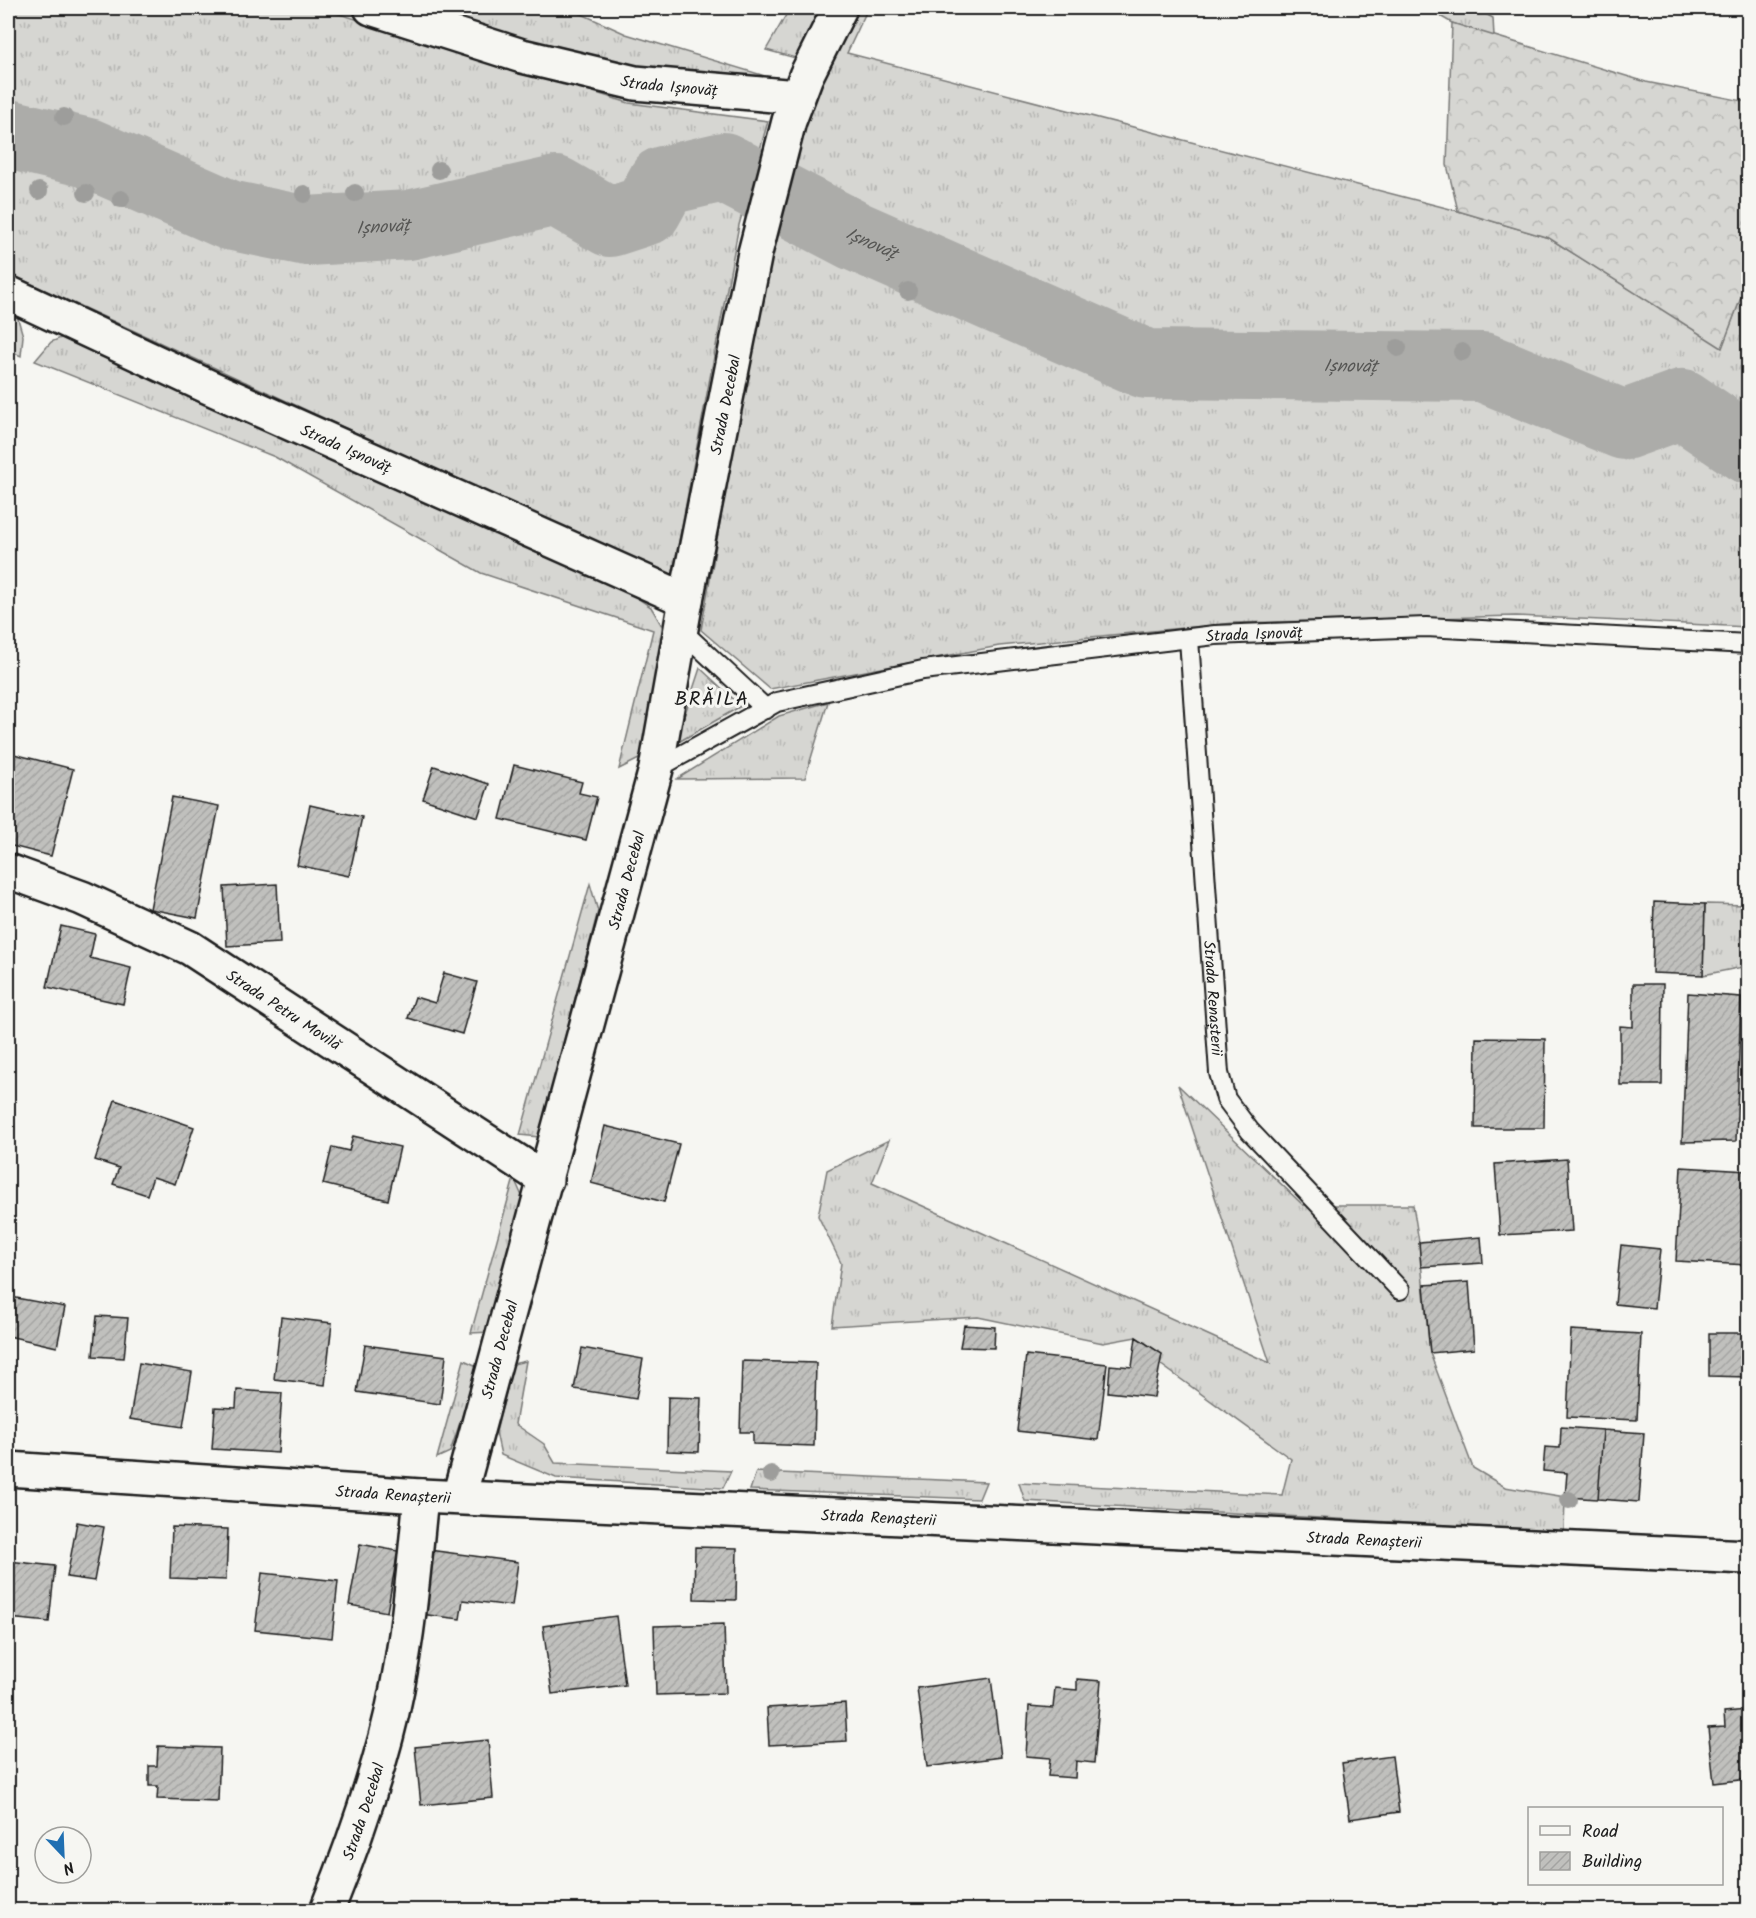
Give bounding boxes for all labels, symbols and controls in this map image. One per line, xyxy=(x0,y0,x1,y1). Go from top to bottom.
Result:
street label: Strada Ișnovăț xyxy=(618,69,720,104)
water label: Ișnovăț xyxy=(355,212,414,244)
water label: Ișnovăț xyxy=(840,220,905,270)
street label: Strada Decebal xyxy=(704,353,748,457)
water label: Ișnovăț xyxy=(1323,353,1381,382)
street label: Strada Ișnovăț xyxy=(296,418,396,481)
street label: Strada Ișnovăț xyxy=(1204,621,1304,650)
district label: BRĂILA xyxy=(675,684,749,716)
street label: Strada Decebal xyxy=(602,828,653,933)
street label: Strada Renașterii xyxy=(1196,940,1229,1058)
street label: Strada Petru Movilă xyxy=(221,964,347,1058)
street label: Strada Decebal xyxy=(475,1298,526,1402)
street label: Strada Renașterii xyxy=(335,1479,452,1511)
street label: Strada Renașterii xyxy=(820,1503,938,1534)
street label: Strada Renașterii xyxy=(1306,1526,1423,1556)
street label: Strada Decebal xyxy=(336,1760,392,1864)
legend xyxy=(1528,1807,1723,1885)
text: Road xyxy=(1582,1818,1619,1847)
north arrow xyxy=(33,1825,93,1885)
text: Building xyxy=(1582,1848,1642,1877)
text: N xyxy=(59,1854,78,1881)

